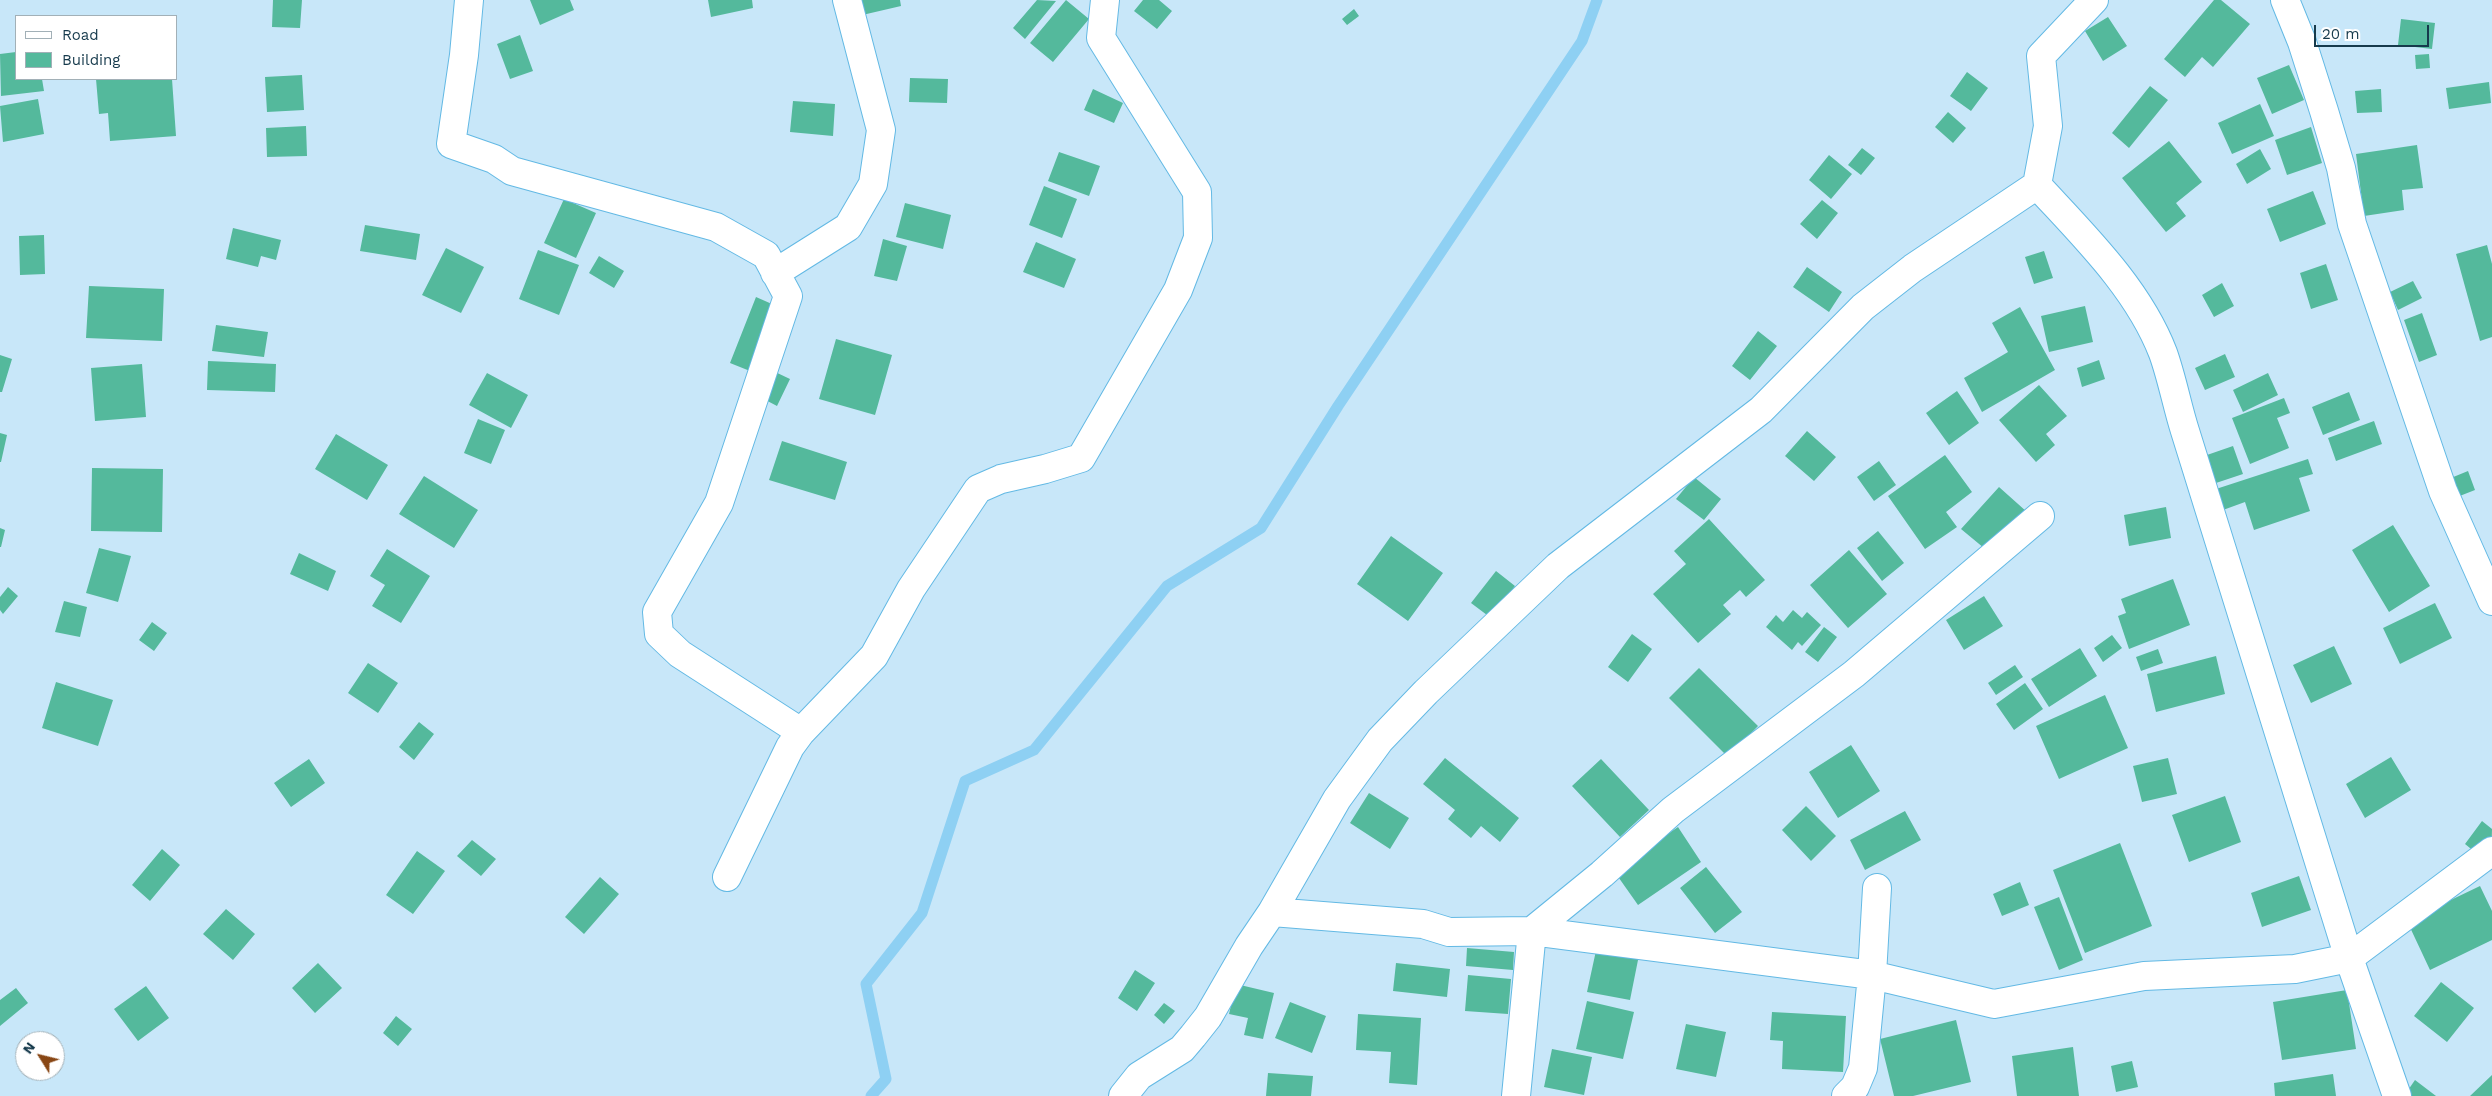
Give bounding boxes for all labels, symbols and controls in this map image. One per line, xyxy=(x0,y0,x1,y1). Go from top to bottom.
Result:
legend xyxy=(15,15,178,80)
scale bar xyxy=(2317,15,2432,47)
text: 20 m xyxy=(2322,25,2360,43)
text: Road xyxy=(62,26,99,44)
text: Building xyxy=(62,51,120,69)
north arrow xyxy=(15,1031,65,1081)
text: N xyxy=(19,1039,38,1057)

